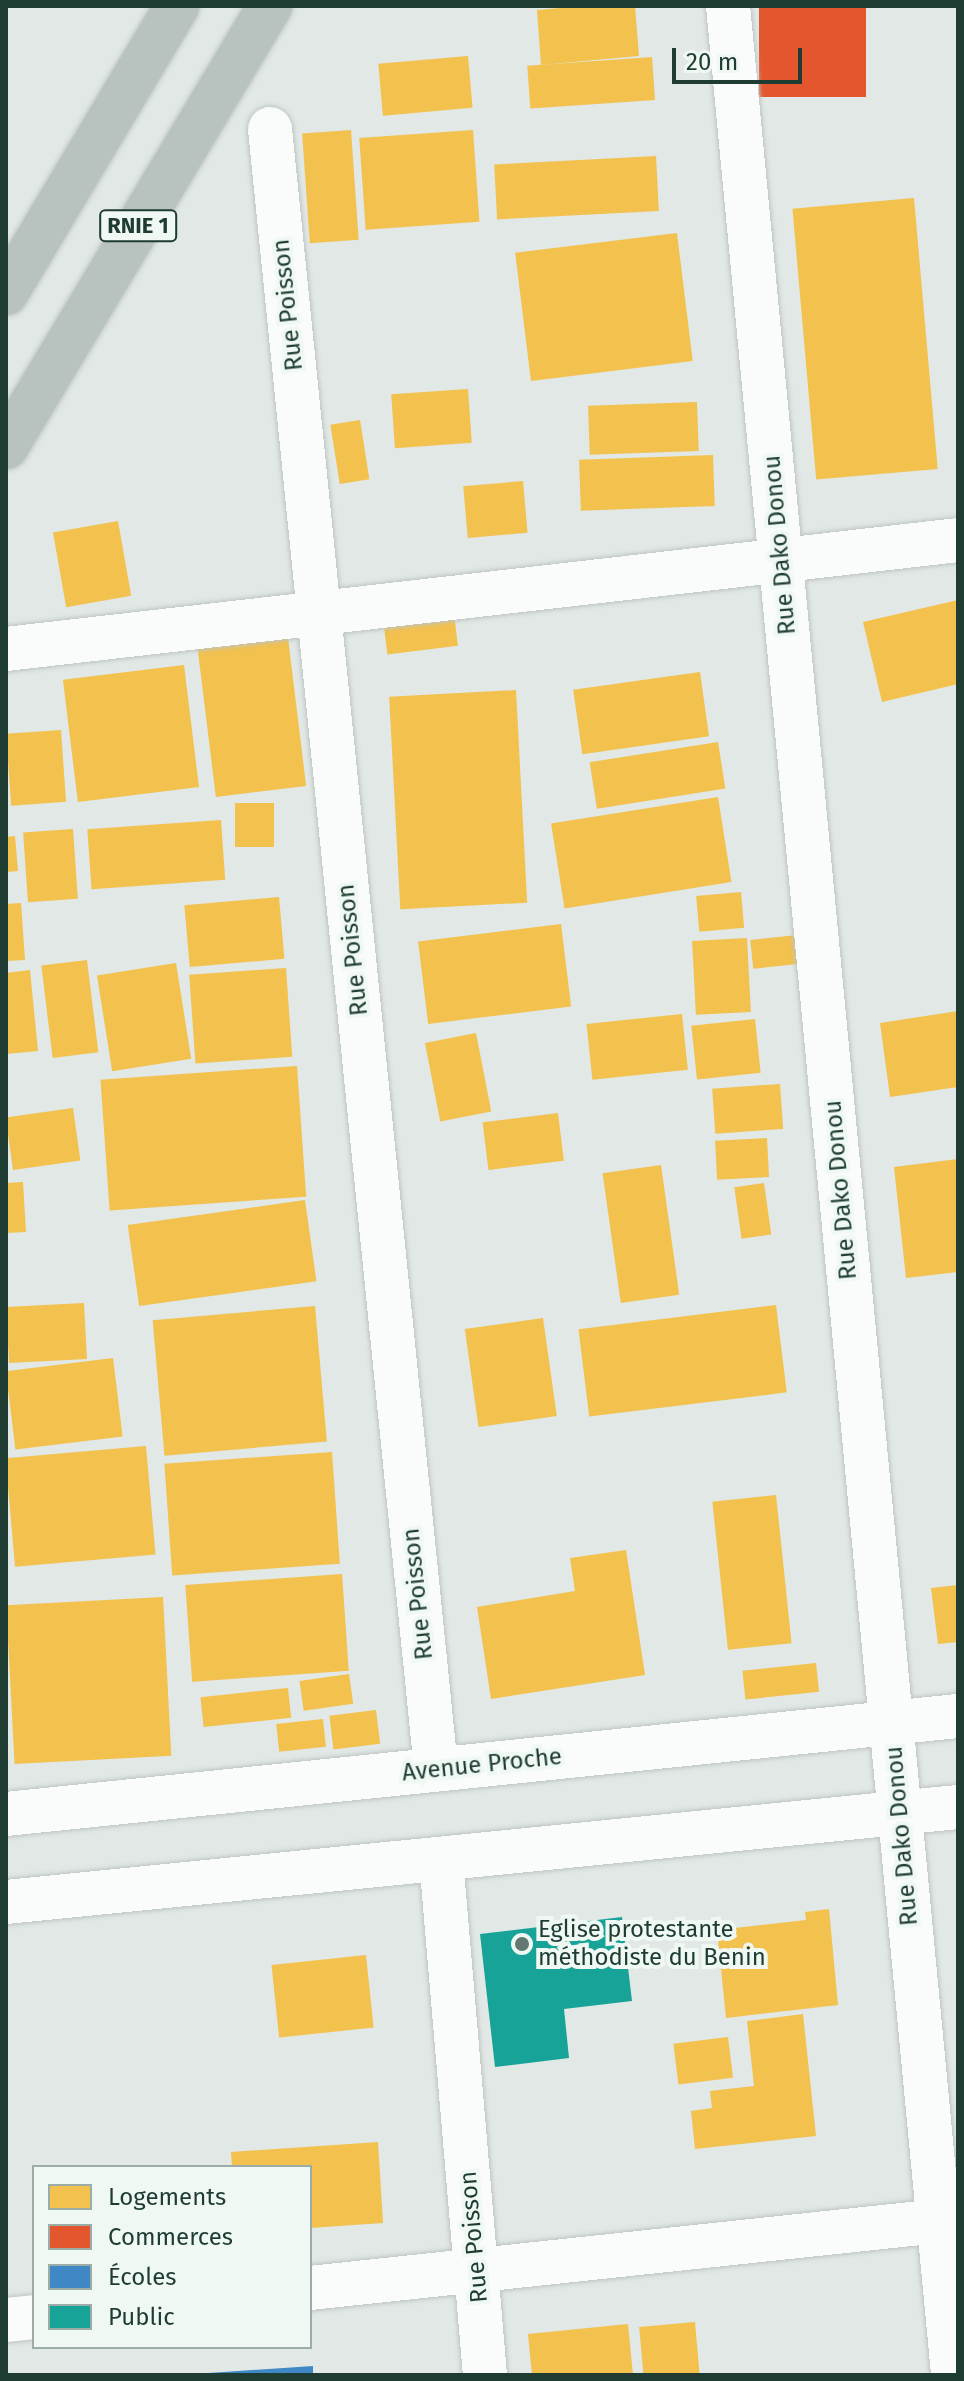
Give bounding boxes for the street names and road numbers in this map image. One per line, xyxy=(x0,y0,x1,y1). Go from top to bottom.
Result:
road number: RNIE 1 xyxy=(98,208,178,244)
street label: Rue Poisson xyxy=(267,238,309,372)
street label: Rue Dako Donou xyxy=(758,454,802,636)
street label: Rue Poisson xyxy=(332,883,374,1017)
street label: Rue Dako Donou xyxy=(819,1099,863,1281)
street label: Rue Poisson xyxy=(397,1527,439,1661)
street label: Avenue Proche xyxy=(401,1742,563,1788)
street label: Rue Dako Donou xyxy=(880,1745,924,1927)
street label: Rue Poisson xyxy=(454,2170,494,2304)

